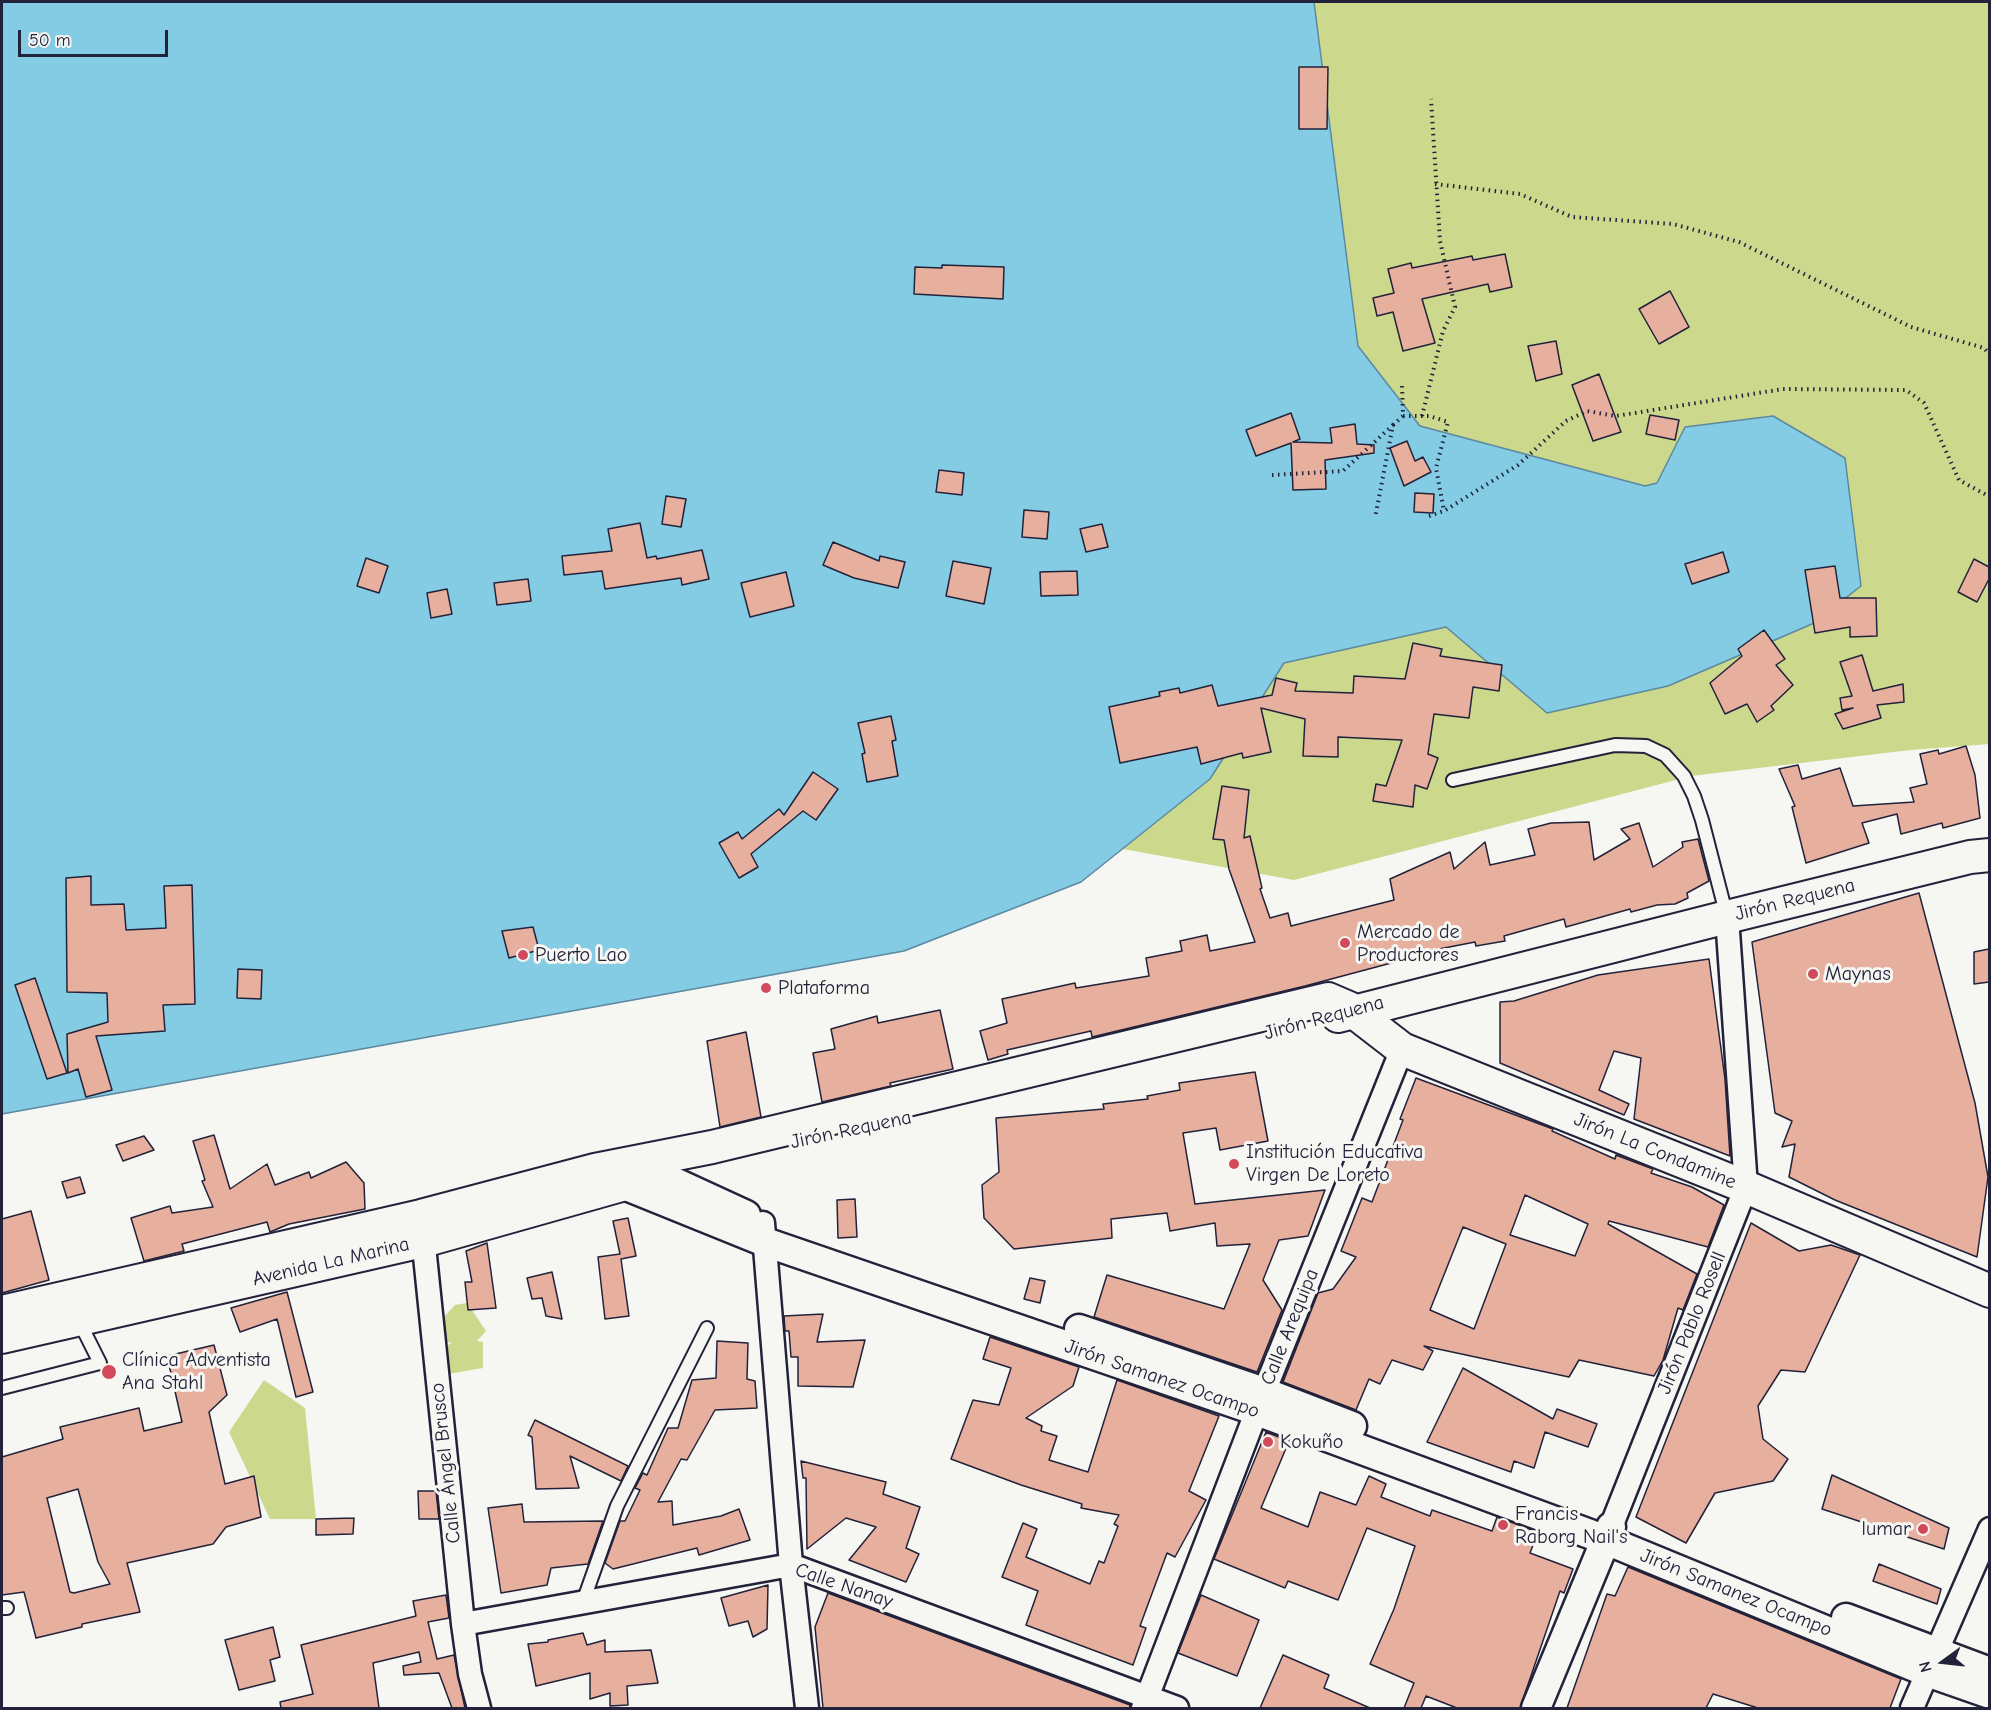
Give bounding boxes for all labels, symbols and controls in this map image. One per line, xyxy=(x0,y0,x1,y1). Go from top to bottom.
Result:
scale bar xyxy=(21,18,171,56)
text: 50 m xyxy=(29,30,71,51)
street label: Jirón Requena xyxy=(1732,873,1858,927)
place label: Mercado de Productores xyxy=(1357,920,1460,967)
marker: Mercado de Productores xyxy=(1338,936,1352,950)
place label: Puerto Lao xyxy=(535,943,627,967)
marker: Puerto Lao xyxy=(516,948,530,962)
place label: Maynas xyxy=(1825,962,1891,986)
marker: Maynas xyxy=(1806,967,1820,981)
place label: Plataforma xyxy=(778,976,870,1000)
marker: Plataforma xyxy=(759,981,773,995)
street label: Jirón Requena xyxy=(1261,990,1387,1046)
street label: Jirón Requena xyxy=(788,1105,914,1155)
street label: Jirón La Condamine xyxy=(1570,1107,1740,1195)
place label: Institución Educativa Virgen De Loreto xyxy=(1246,1140,1423,1187)
marker: Institución Educativa Virgen De Loreto xyxy=(1227,1157,1241,1171)
street label: Avenida La Marina xyxy=(250,1232,412,1292)
street label: Jirón Pablo Rosell xyxy=(1652,1248,1732,1398)
street label: Calle Arequipa xyxy=(1256,1265,1324,1389)
street label: Jirón Samanez Ocampo xyxy=(1061,1334,1263,1424)
place label: Clínica Adventista Ana Stahl xyxy=(122,1348,271,1395)
marker: Clínica Adventista Ana Stahl xyxy=(100,1363,118,1381)
street label: Calle Ángel Brusco xyxy=(426,1381,466,1545)
place label: Kokuño xyxy=(1280,1430,1343,1454)
marker: Kokuño xyxy=(1261,1435,1275,1449)
place label: Francis Raborg Nail's xyxy=(1515,1502,1628,1549)
place label: lumar xyxy=(1862,1517,1911,1541)
marker: Francis Raborg Nail's xyxy=(1496,1518,1510,1532)
marker: lumar xyxy=(1916,1522,1930,1536)
street label: Jirón Samanez Ocampo xyxy=(1637,1544,1835,1642)
street label: Calle Nanay xyxy=(792,1558,896,1614)
north arrow xyxy=(1913,1632,1973,1692)
text: N xyxy=(1916,1659,1936,1674)

